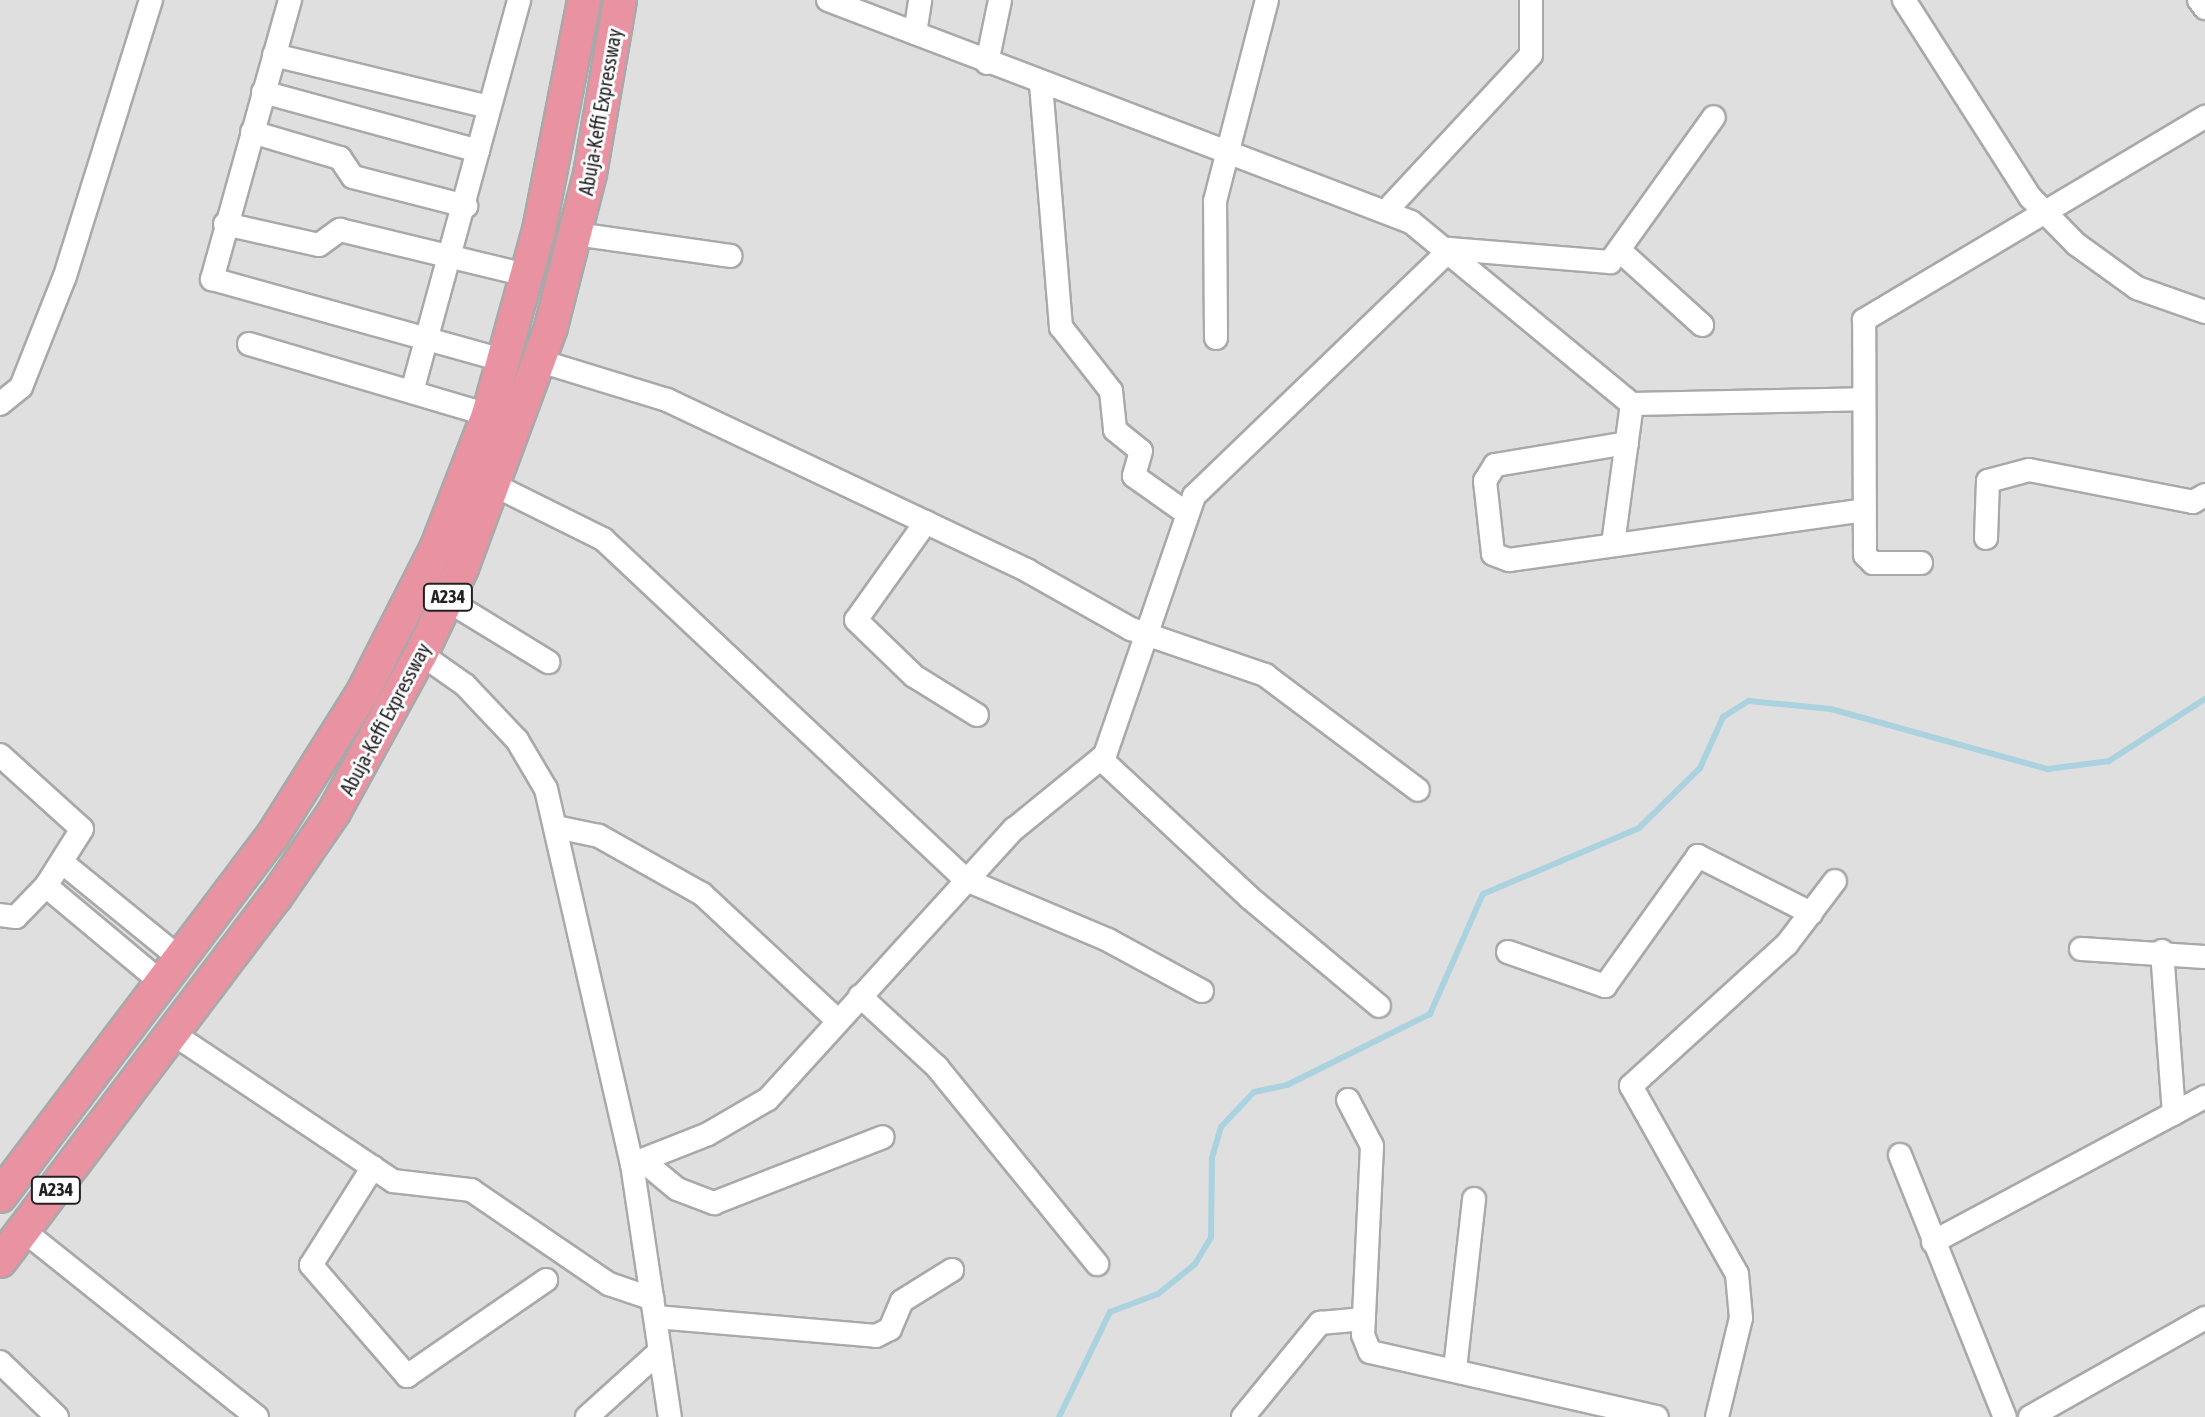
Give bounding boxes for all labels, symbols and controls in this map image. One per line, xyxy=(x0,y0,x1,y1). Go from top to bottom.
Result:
street label: Abuja-Keffi Expressway xyxy=(574,27,626,197)
road number: A234 xyxy=(422,583,474,611)
street label: Abuja-Keffi Expressway xyxy=(335,639,435,799)
road number: A234 xyxy=(30,1176,82,1204)

